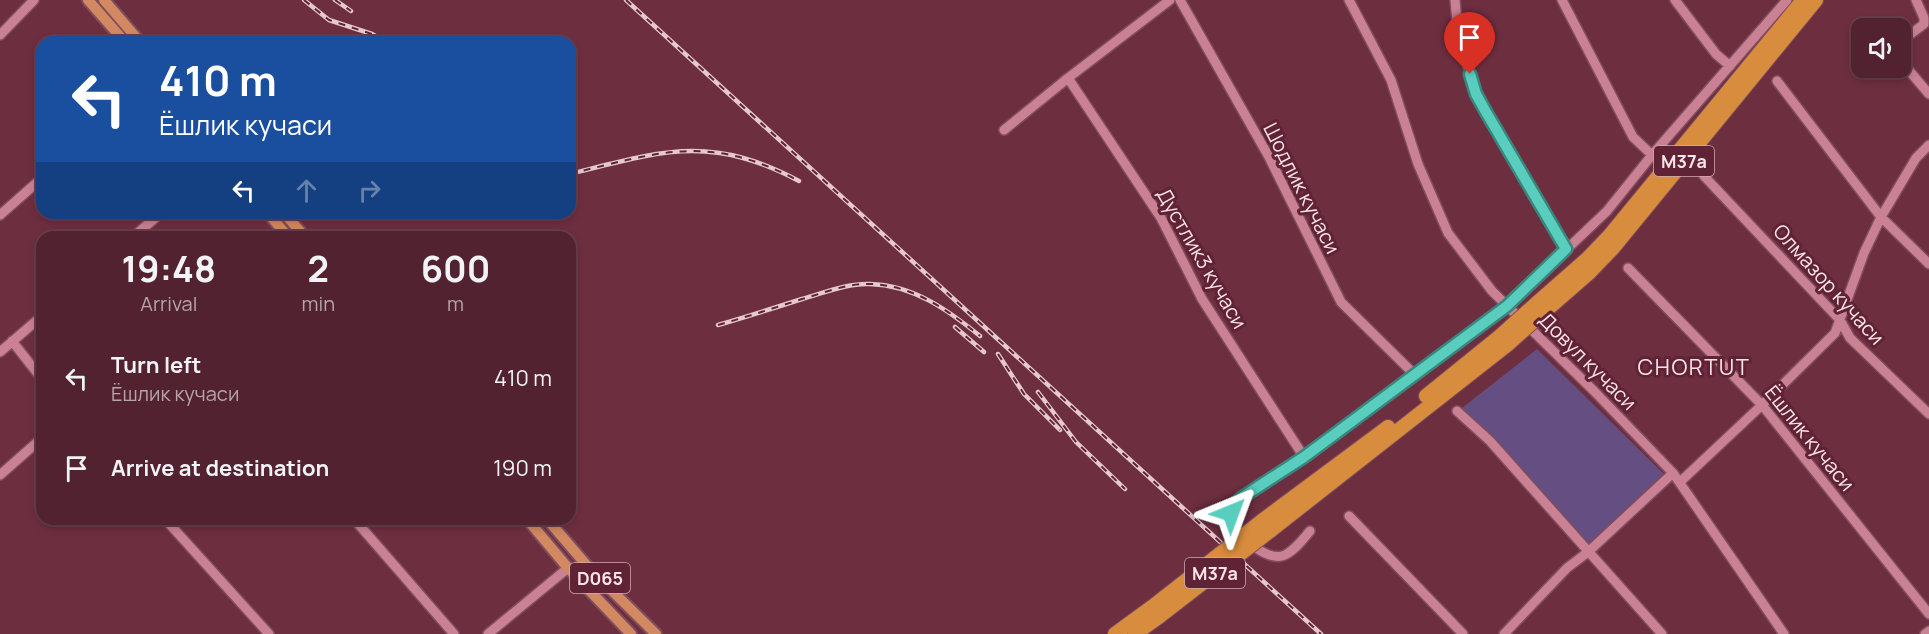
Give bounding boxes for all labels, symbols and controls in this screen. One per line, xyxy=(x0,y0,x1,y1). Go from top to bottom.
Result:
pin xyxy=(1444,12,1495,74)
map controls xyxy=(1851,18,1911,78)
button: sound xyxy=(1851,18,1911,78)
icon: arrive xyxy=(1453,21,1486,54)
text: 410 m xyxy=(159,51,277,109)
icon: left xyxy=(60,60,138,138)
text: Ёшлик кучаси xyxy=(159,106,332,143)
street label: Шодлик кучаси xyxy=(1257,118,1347,258)
road number: M37a xyxy=(1654,146,1714,176)
icon: left xyxy=(227,174,260,207)
icon: ahead xyxy=(290,174,323,207)
icon: right xyxy=(353,174,386,207)
street label: Дустлик3 кучаси xyxy=(1151,183,1253,333)
street label: Олмазор кучаси xyxy=(1768,218,1890,350)
text: 19:48 xyxy=(122,244,216,293)
text: 2 xyxy=(308,244,329,293)
text: 600 xyxy=(421,244,490,293)
text: Arrival xyxy=(140,290,197,317)
text: min xyxy=(302,290,335,317)
text: m xyxy=(447,290,464,317)
street label: Довул кучаси xyxy=(1533,306,1643,416)
text: Turn left xyxy=(111,350,201,380)
district label: CHORTUT xyxy=(1638,352,1750,382)
icon: left xyxy=(60,362,93,395)
text: 410 m xyxy=(494,363,552,393)
text: Ёшлик кучаси xyxy=(111,380,239,407)
street label: Ёшлик кучаси xyxy=(1759,380,1861,496)
icon: arrive xyxy=(60,452,93,485)
text: Arrive at destination xyxy=(111,453,329,483)
text: 190 m xyxy=(493,453,552,483)
position arrow xyxy=(1199,481,1263,545)
road number: M37a xyxy=(1185,558,1245,588)
road number: D065 xyxy=(570,563,630,593)

